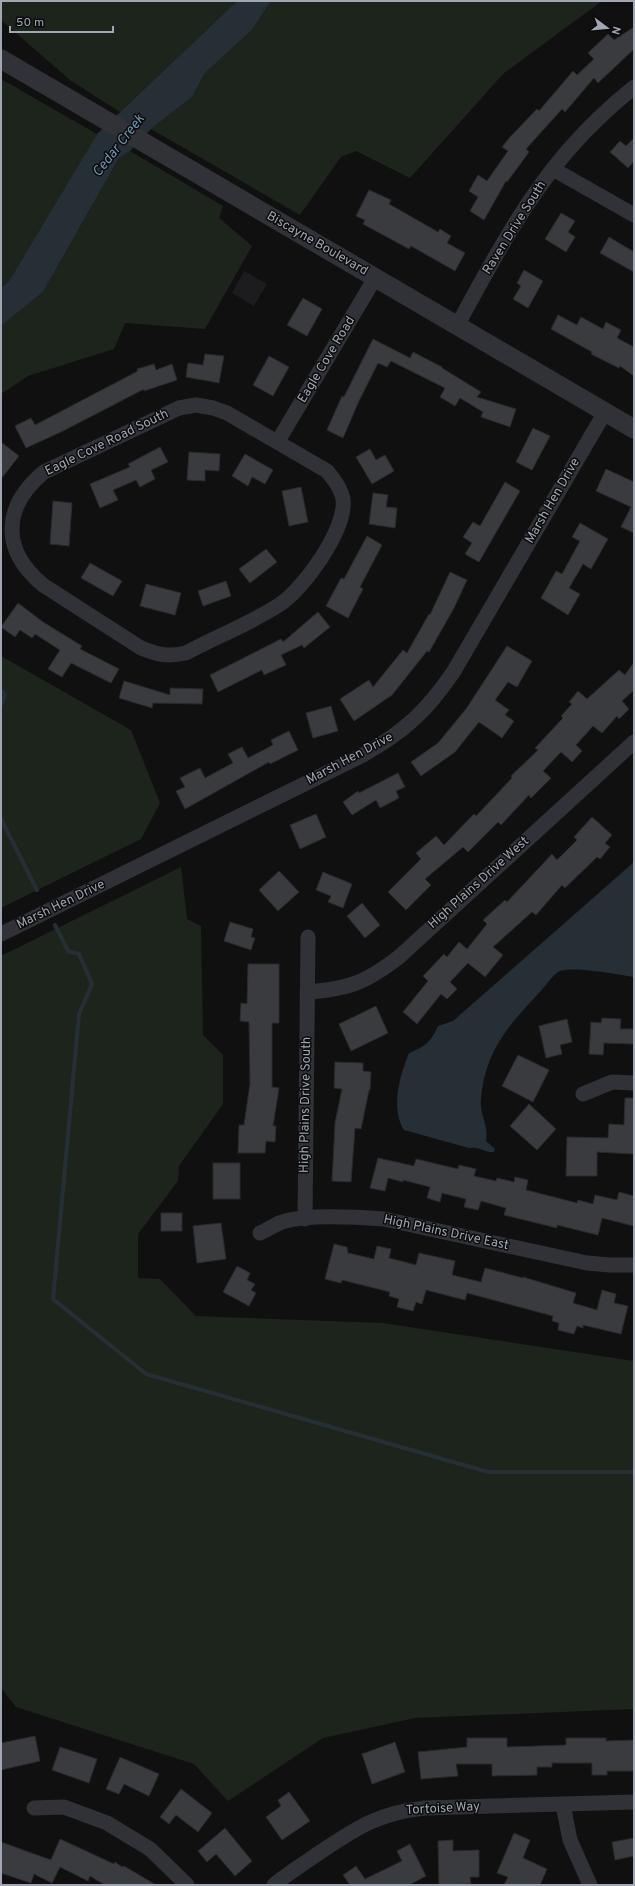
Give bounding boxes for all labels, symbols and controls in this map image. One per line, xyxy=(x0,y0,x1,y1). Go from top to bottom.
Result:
scale bar xyxy=(10,8,113,34)
north arrow xyxy=(587,8,627,48)
text: 50 m xyxy=(16,15,44,31)
text: N xyxy=(608,25,623,36)
water label: Cedar Creek xyxy=(89,111,149,181)
street label: Raven Drive South xyxy=(480,178,550,278)
street label: Biscayne Boulevard xyxy=(263,208,371,280)
street label: Eagle Cove Road xyxy=(295,314,359,406)
street label: Eagle Cove Road South xyxy=(43,406,171,480)
street label: Marsh Hen Drive xyxy=(522,455,584,547)
street label: Marsh Hen Drive xyxy=(304,729,396,789)
street label: High Plains Drive West xyxy=(425,833,533,933)
street label: Marsh Hen Drive xyxy=(14,877,108,933)
street label: High Plains Drive South xyxy=(297,1037,315,1173)
street label: High Plains Drive East xyxy=(382,1212,510,1254)
street label: Tortoise Way xyxy=(406,1799,481,1819)

